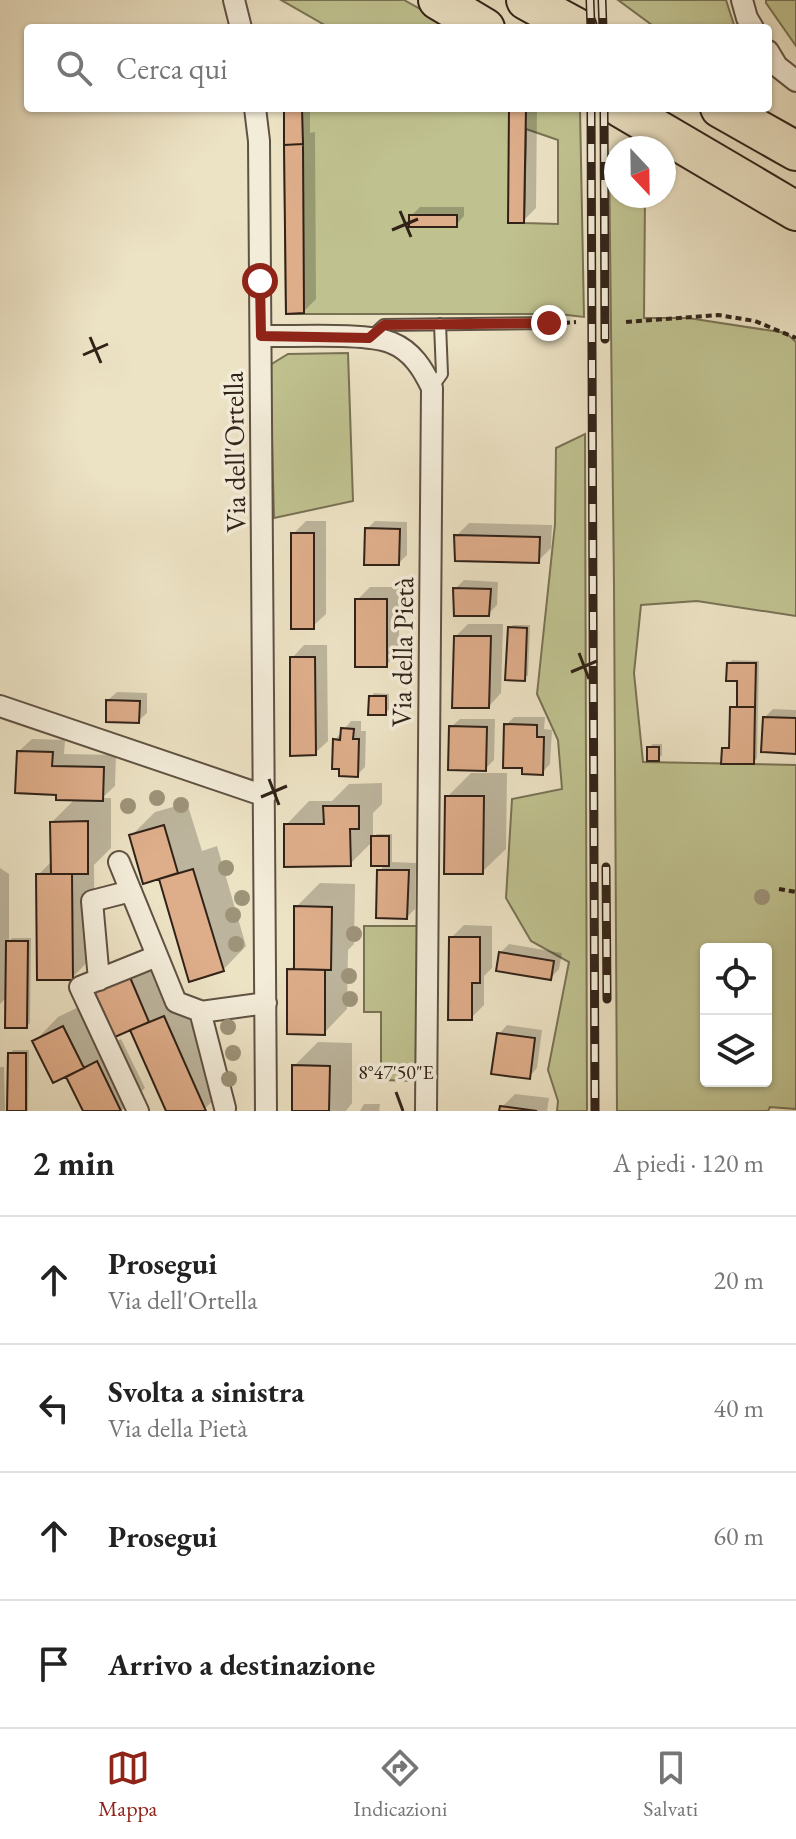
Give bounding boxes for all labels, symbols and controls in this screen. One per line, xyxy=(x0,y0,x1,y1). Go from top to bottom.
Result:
search box xyxy=(24,24,772,112)
icon: search xyxy=(52,46,96,90)
text: Cerca qui xyxy=(116,49,228,88)
north arrow xyxy=(604,136,676,208)
route start xyxy=(242,263,278,299)
route end xyxy=(531,305,567,341)
street label: Via dell'Ortella xyxy=(215,370,253,533)
street label: Via della Pietà xyxy=(383,576,421,727)
map controls xyxy=(700,943,772,1087)
button: locate xyxy=(700,943,772,1015)
button: layers xyxy=(700,1015,772,1087)
text: 8°47'50"E xyxy=(358,1059,434,1085)
text: 2 min xyxy=(32,1141,115,1185)
text: A piedi · 120 m xyxy=(613,1146,764,1180)
text: Prosegui xyxy=(108,1244,217,1283)
icon: ahead xyxy=(32,1258,76,1302)
text: 20 m xyxy=(714,1263,764,1297)
text: Via dell'Ortella xyxy=(108,1283,258,1317)
text: Svolta a sinistra xyxy=(108,1372,304,1411)
icon: left xyxy=(32,1386,76,1430)
text: 40 m xyxy=(714,1391,764,1425)
text: Via della Pietà xyxy=(108,1411,248,1445)
icon: ahead xyxy=(32,1514,76,1558)
text: Prosegui xyxy=(108,1517,217,1556)
text: 60 m xyxy=(714,1519,764,1553)
icon: arrive xyxy=(32,1642,76,1686)
text: Arrivo a destinazione xyxy=(108,1645,375,1684)
tab: Mappa xyxy=(98,1746,157,1823)
tab: Indicazioni xyxy=(353,1746,447,1823)
tab: Salvati xyxy=(643,1746,698,1823)

